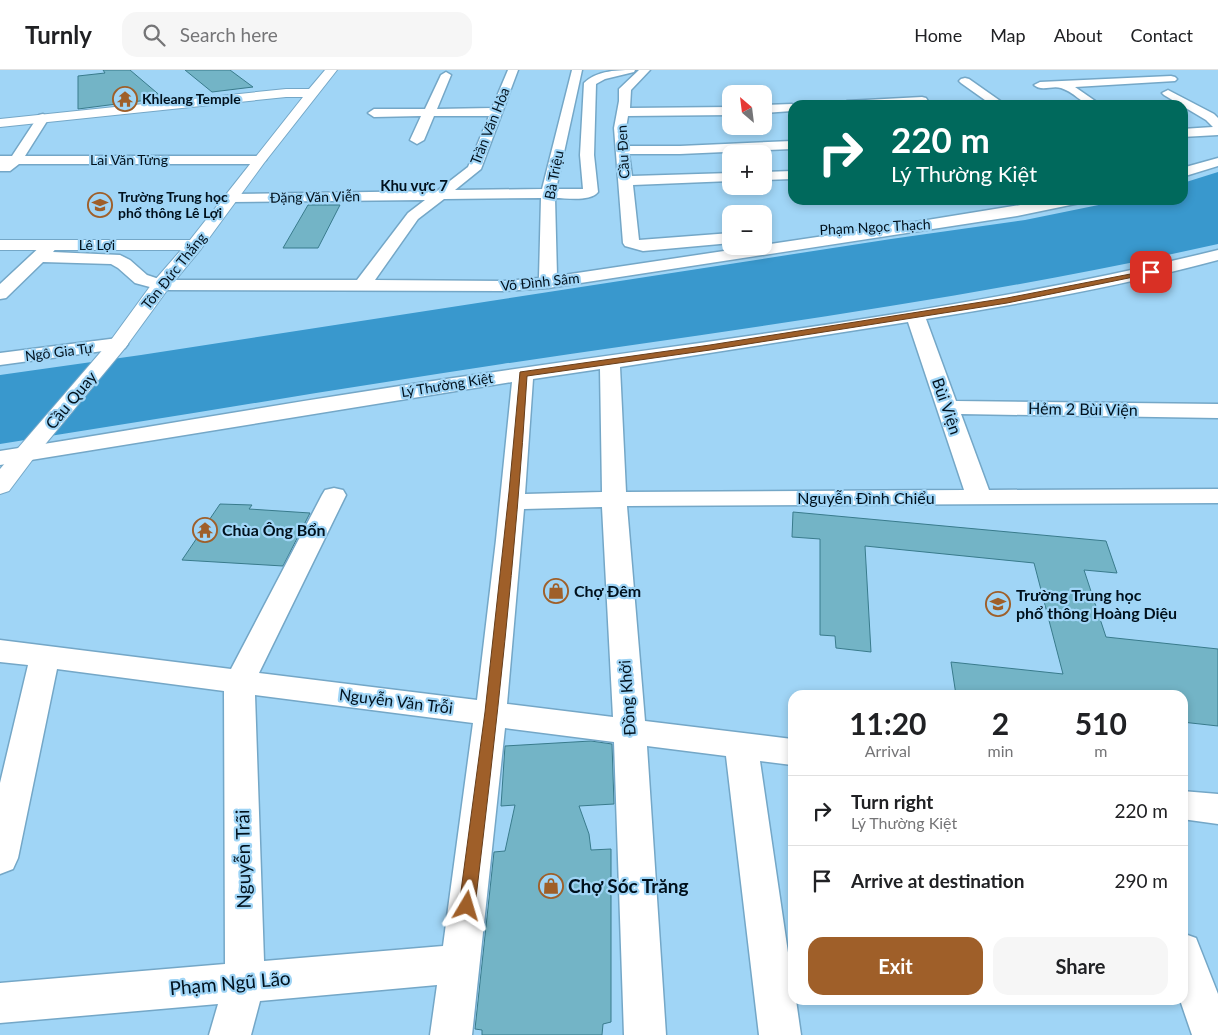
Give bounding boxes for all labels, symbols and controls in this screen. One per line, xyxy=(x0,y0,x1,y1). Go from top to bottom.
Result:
search box xyxy=(122,12,472,57)
text: Turnly xyxy=(25,20,92,49)
icon: search xyxy=(140,21,168,49)
text: Search here xyxy=(180,23,278,46)
text: Home xyxy=(914,24,962,46)
text: Map xyxy=(990,24,1026,46)
text: About xyxy=(1054,24,1103,46)
text: Contact xyxy=(1131,24,1193,46)
street label: Trần Văn Hòa xyxy=(466,85,513,167)
north arrow xyxy=(722,85,772,135)
map controls xyxy=(722,85,772,255)
temple icon: Khleang Temple xyxy=(112,86,138,112)
place label: Khleang Temple xyxy=(142,90,241,107)
text: 220 m xyxy=(891,118,990,160)
icon: right xyxy=(808,120,873,185)
street label: Cầu Đen xyxy=(613,125,632,179)
button: + xyxy=(722,145,772,195)
street label: Bà Triệu xyxy=(540,149,567,201)
street label: Lai Văn Tửng xyxy=(90,151,168,168)
text: Lý Thường Kiệt xyxy=(891,160,1037,187)
district label: Khu vực 7 xyxy=(380,176,448,194)
street label: Đặng Văn Viễn xyxy=(270,187,360,206)
place label: Trường Trung học phổ thông Lê Lợi xyxy=(118,188,228,221)
school or university icon: Trường Trung học phổ thông Lê Lợi xyxy=(87,192,113,218)
button: − xyxy=(722,205,772,255)
street label: Phạm Ngọc Thạch xyxy=(819,215,931,238)
street label: Tôn Đức Thắng xyxy=(138,229,210,312)
street label: Lê Lợi xyxy=(79,236,115,253)
pin xyxy=(1130,251,1172,293)
icon: arrive xyxy=(1137,258,1165,286)
street label: Võ Đình Sâm xyxy=(500,269,580,294)
street label: Ngô Gia Tự xyxy=(24,339,95,364)
street label: Cầu Quay xyxy=(41,366,101,432)
street label: Lý Thường Kiệt xyxy=(400,369,494,400)
street label: Bùi Viện xyxy=(929,375,966,437)
street label: Hẻm 2 Bùi Viện xyxy=(1028,398,1138,419)
street label: Nguyễn Đình Chiểu xyxy=(797,488,935,507)
temple icon: Chùa Ông Bổn xyxy=(192,517,218,543)
place label: Chùa Ông Bổn xyxy=(222,520,325,539)
shop icon: Chợ Đêm xyxy=(543,578,569,604)
place label: Chợ Đêm xyxy=(574,581,641,600)
place label: Trường Trung học phổ thông Hoàng Diệu xyxy=(1016,585,1177,622)
school or university icon: Trường Trung học phổ thông Hoàng Diệu xyxy=(985,591,1011,617)
street label: Đồng Khởi xyxy=(614,660,639,736)
street label: Nguyễn Văn Trỗi xyxy=(338,684,454,717)
text: 11:20 xyxy=(849,705,926,741)
text: 2 xyxy=(992,705,1009,741)
text: 510 xyxy=(1075,705,1127,741)
text: Arrival xyxy=(865,741,911,760)
text: min xyxy=(988,741,1014,760)
text: m xyxy=(1094,741,1107,760)
text: Turn right xyxy=(851,790,933,813)
icon: right xyxy=(808,797,836,825)
text: 220 m xyxy=(1114,799,1168,822)
street label: Nguyễn Trãi xyxy=(230,809,255,909)
text: Lý Thường Kiệt xyxy=(851,813,957,832)
icon: arrive xyxy=(808,867,836,895)
text: Arrive at destination xyxy=(851,869,1024,892)
text: 290 m xyxy=(1114,869,1168,892)
shop icon: Chợ Sóc Trăng xyxy=(538,873,564,899)
place label: Chợ Sóc Trăng xyxy=(568,874,689,897)
position arrow xyxy=(440,879,492,931)
button: Exit xyxy=(808,937,983,995)
button: Share xyxy=(993,937,1168,995)
street label: Phạm Ngũ Lão xyxy=(168,966,291,999)

